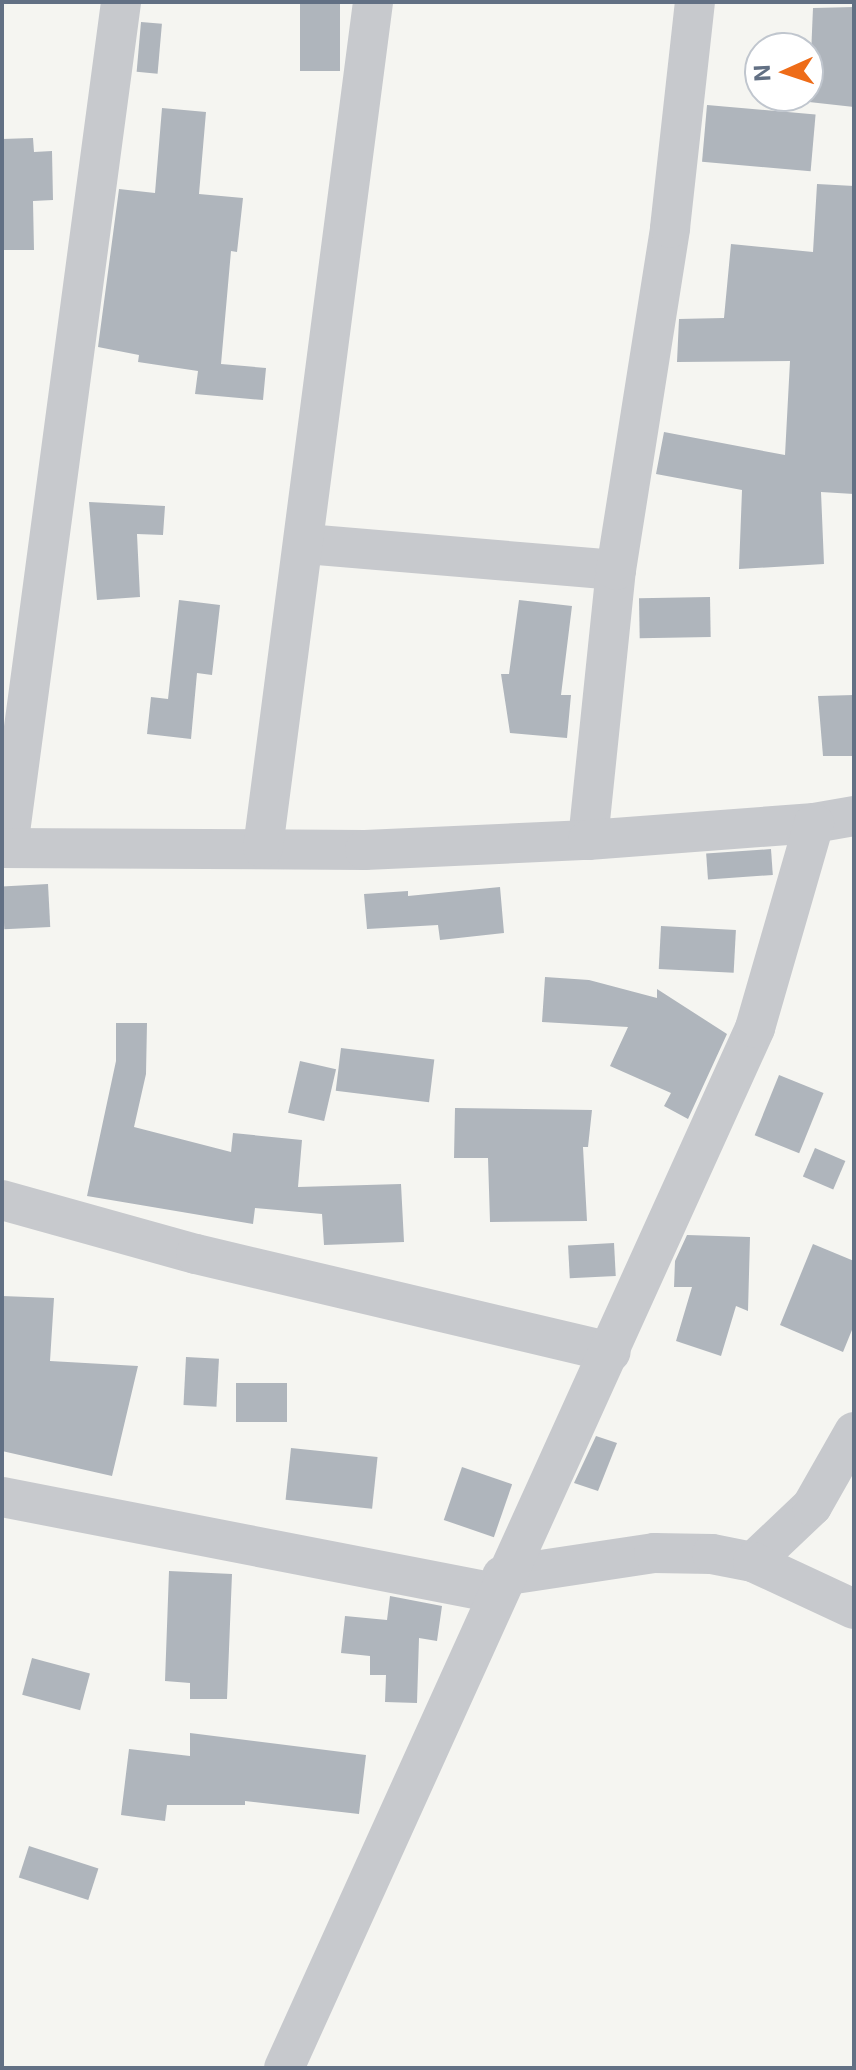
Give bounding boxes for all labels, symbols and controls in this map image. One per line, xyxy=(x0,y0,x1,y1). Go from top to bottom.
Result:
north arrow xyxy=(744,32,824,112)
text: N xyxy=(749,64,775,82)

